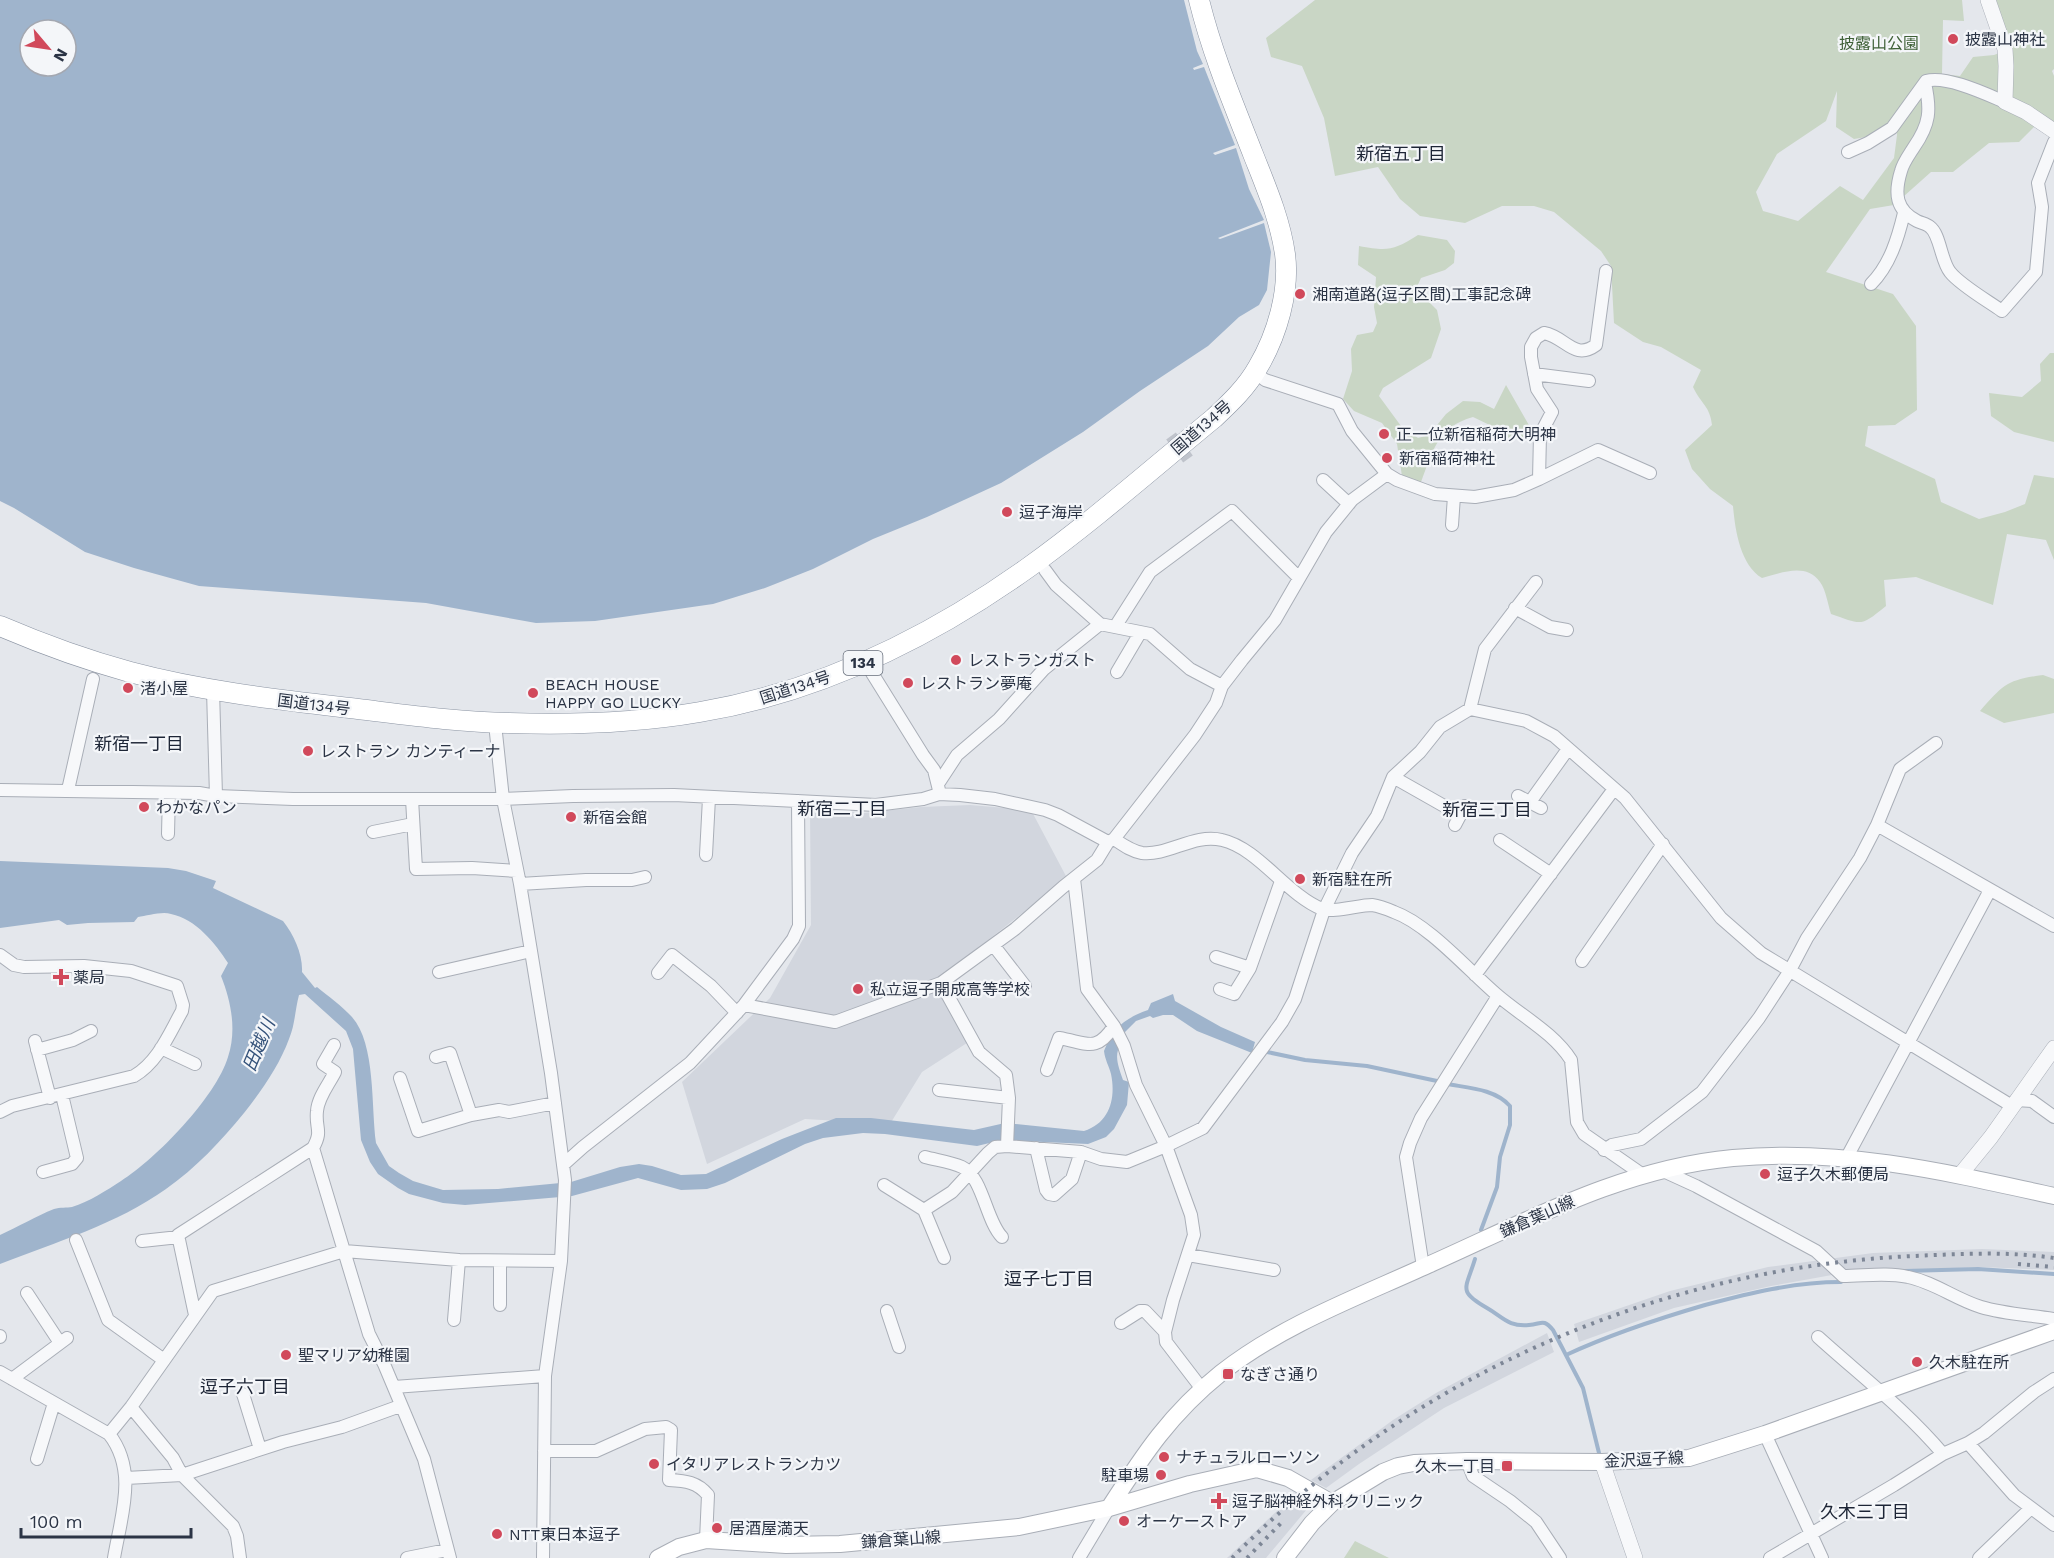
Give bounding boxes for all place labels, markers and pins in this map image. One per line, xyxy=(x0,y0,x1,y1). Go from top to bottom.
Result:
place label: 披露山神社 xyxy=(1965,30,2045,49)
marker: 披露山神社 xyxy=(1946,32,1960,46)
place label: 湘南道路(逗子区間)工事記念碑 xyxy=(1312,285,1531,304)
marker: 湘南道路(逗子区間)工事記念碑 xyxy=(1293,287,1307,301)
place label: 正一位新宿稲荷大明神 xyxy=(1396,425,1556,444)
marker: 正一位新宿稲荷大明神 xyxy=(1377,427,1391,441)
place label: 新宿稲荷神社 xyxy=(1399,449,1495,468)
marker: 新宿稲荷神社 xyxy=(1380,451,1394,465)
place label: 逗子海岸 xyxy=(1019,503,1083,522)
marker: 逗子海岸 xyxy=(1000,505,1014,519)
place label: レストランガスト xyxy=(968,651,1096,670)
marker: レストランガスト xyxy=(949,653,963,667)
place label: レストラン夢庵 xyxy=(920,674,1032,693)
place label: BEACH HOUSE HAPPY GO LUCKY xyxy=(545,675,681,712)
marker: レストラン夢庵 xyxy=(901,676,915,690)
place label: 渚小屋 xyxy=(140,679,188,698)
marker: 渚小屋 xyxy=(121,681,135,695)
marker: BEACH HOUSE HAPPY GO LUCKY xyxy=(526,686,540,700)
place label: レストラン カンティーナ xyxy=(320,742,501,761)
marker: レストラン カンティーナ xyxy=(301,744,315,758)
place label: わかなパン xyxy=(156,798,237,817)
marker: わかなパン xyxy=(137,800,151,814)
place label: 新宿会館 xyxy=(583,808,647,827)
marker: 新宿会館 xyxy=(564,810,578,824)
place label: 新宿駐在所 xyxy=(1312,870,1392,889)
marker: 新宿駐在所 xyxy=(1293,872,1307,886)
place label: 薬局 xyxy=(73,968,105,987)
marker: 薬局 xyxy=(54,970,68,984)
place label: 私立逗子開成高等学校 xyxy=(870,980,1030,999)
marker: 私立逗子開成高等学校 xyxy=(851,982,865,996)
place label: 逗子久木郵便局 xyxy=(1777,1165,1889,1184)
marker: 逗子久木郵便局 xyxy=(1758,1167,1772,1181)
place label: 聖マリア幼稚園 xyxy=(298,1346,410,1365)
marker: 聖マリア幼稚園 xyxy=(279,1348,293,1362)
place label: 久木駐在所 xyxy=(1929,1353,2009,1372)
marker: 久木駐在所 xyxy=(1910,1355,1924,1369)
place label: なぎさ通り xyxy=(1240,1365,1320,1384)
marker: なぎさ通り xyxy=(1221,1367,1235,1381)
place label: ナチュラルローソン xyxy=(1176,1448,1320,1467)
marker: ナチュラルローソン xyxy=(1157,1450,1171,1464)
place label: イタリアレストランカツ xyxy=(666,1455,841,1474)
marker: イタリアレストランカツ xyxy=(647,1457,661,1471)
place label: 久木一丁目 xyxy=(1415,1457,1495,1476)
marker: 久木一丁目 xyxy=(1500,1459,1514,1473)
place label: 駐車場 xyxy=(1101,1466,1149,1485)
marker: 駐車場 xyxy=(1154,1468,1168,1482)
marker: 逗子脳神経外科クリニック xyxy=(1210,1492,1228,1510)
place label: 逗子脳神経外科クリニック xyxy=(1232,1492,1424,1511)
place label: オーケーストア xyxy=(1136,1512,1247,1531)
marker: オーケーストア xyxy=(1117,1514,1131,1528)
place label: 居酒屋満天 xyxy=(729,1519,809,1538)
marker: 居酒屋満天 xyxy=(710,1521,724,1535)
place label: NTT東日本逗子 xyxy=(509,1525,620,1544)
marker: NTT東日本逗子 xyxy=(490,1527,504,1541)

